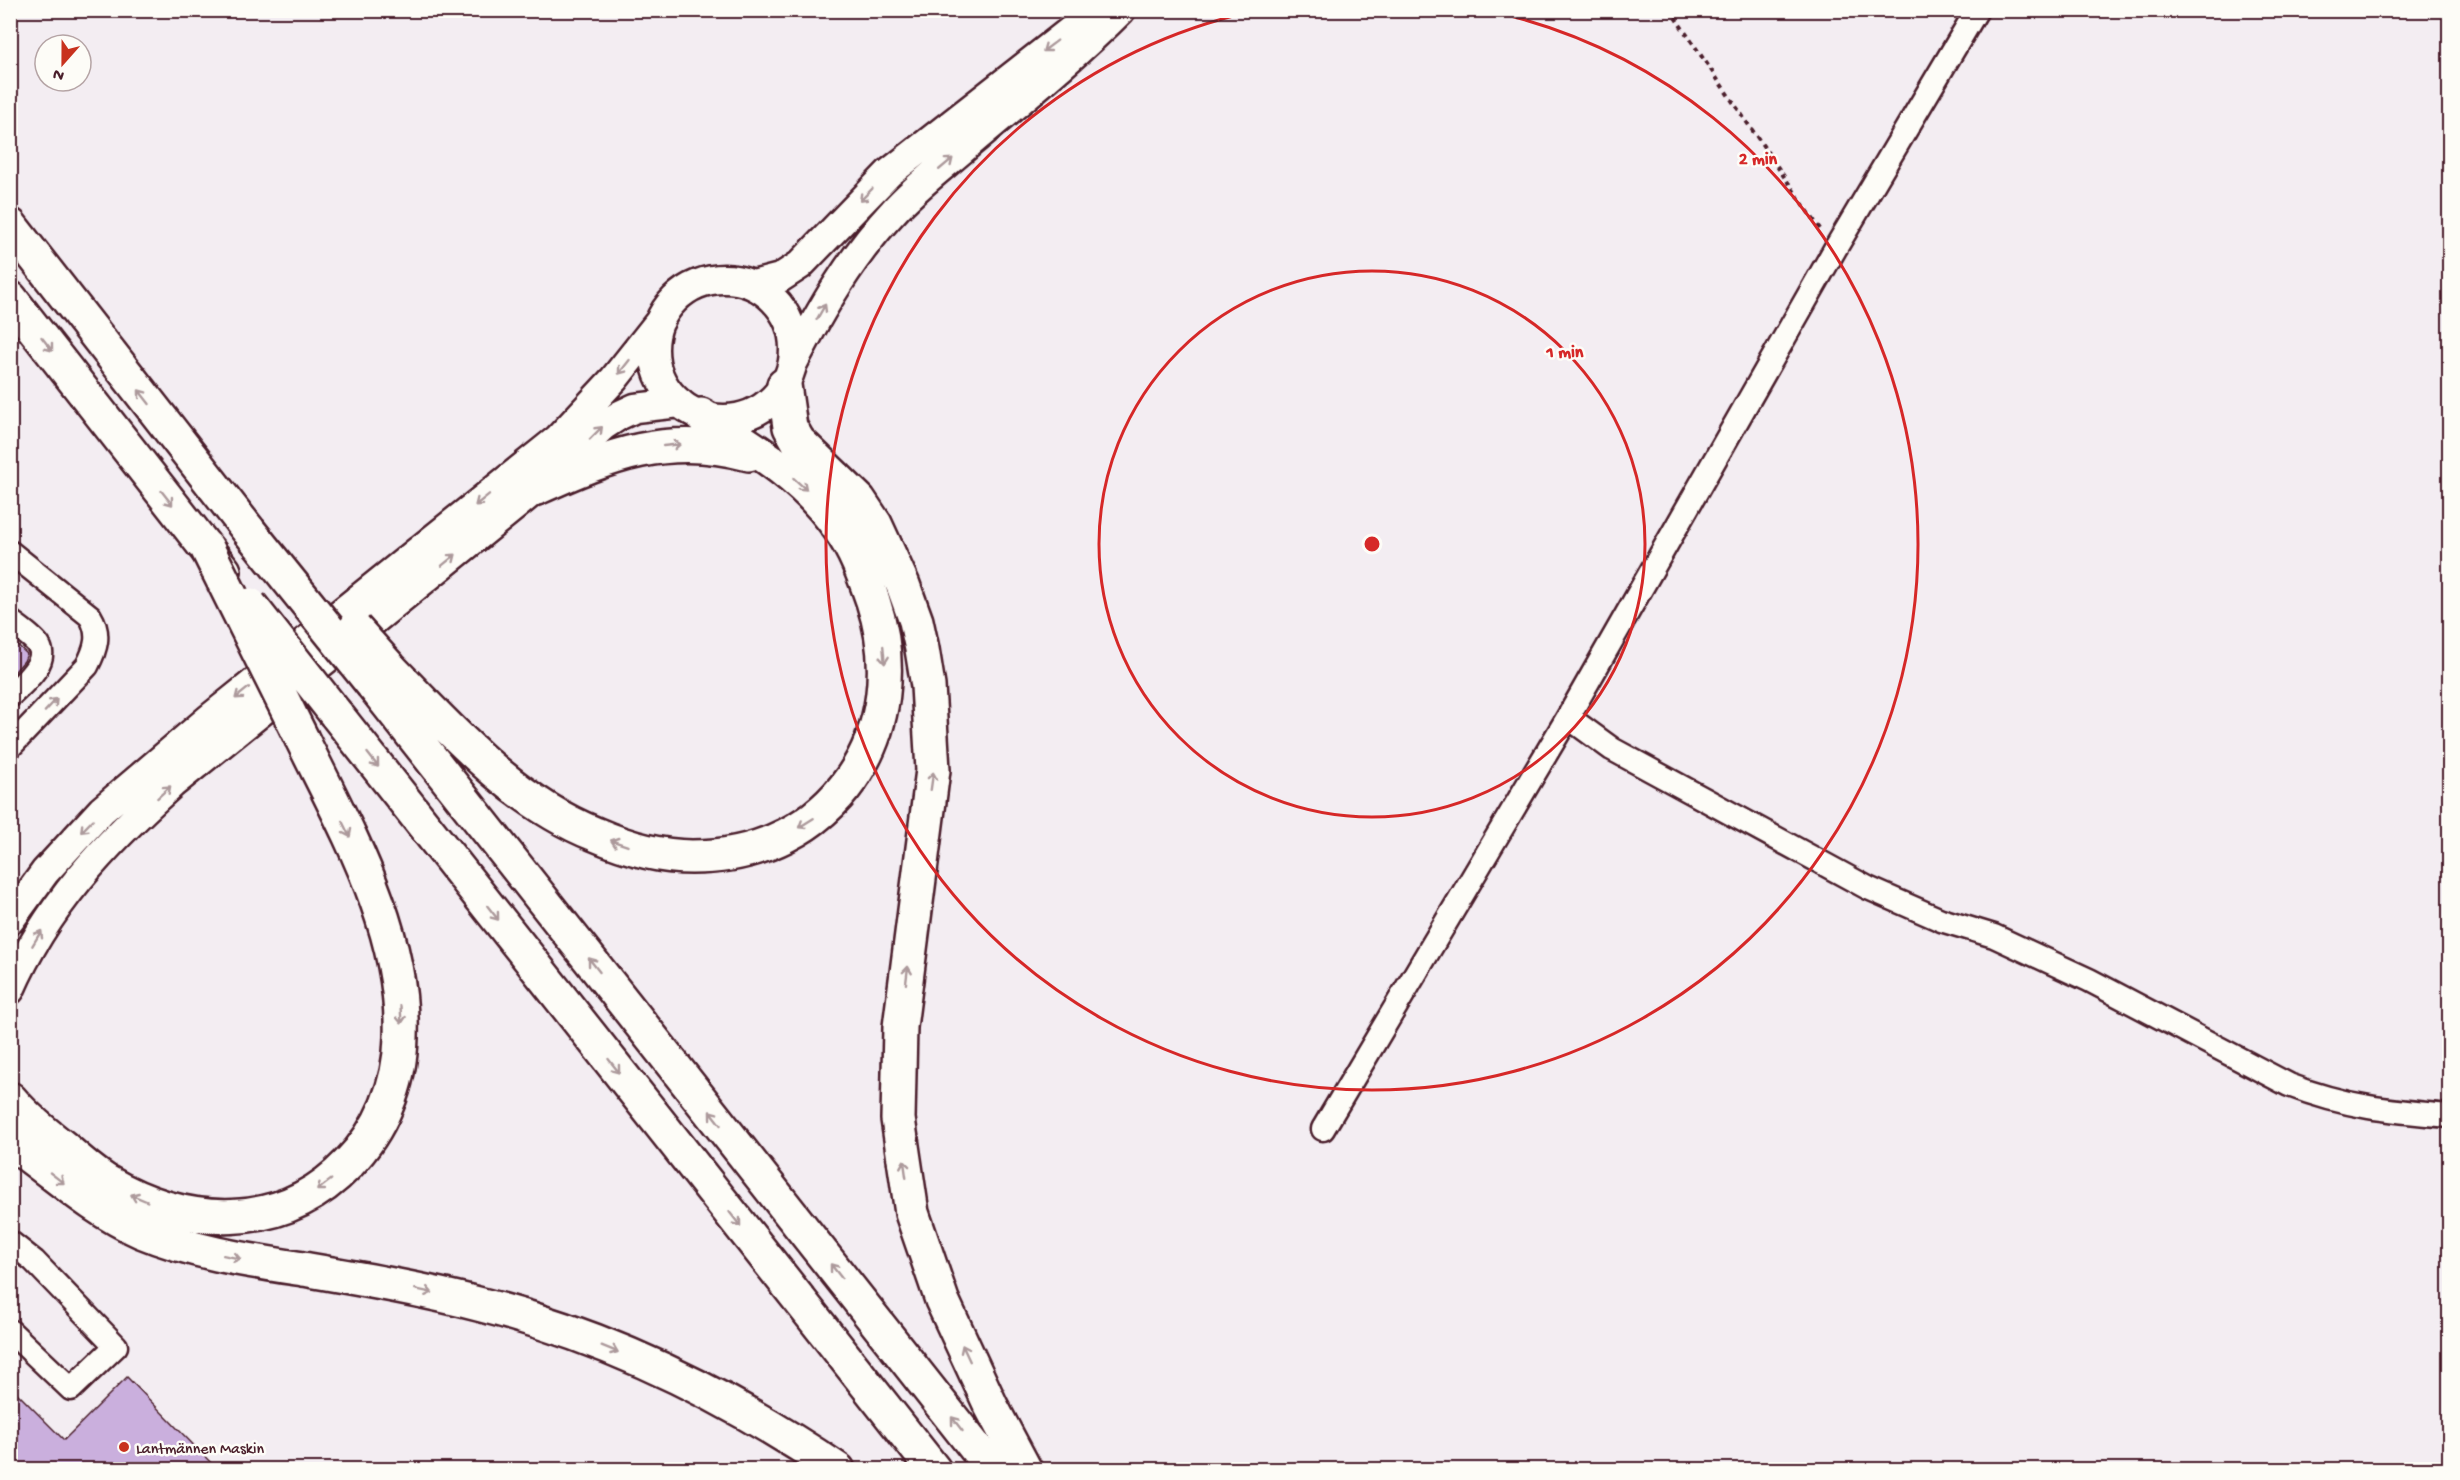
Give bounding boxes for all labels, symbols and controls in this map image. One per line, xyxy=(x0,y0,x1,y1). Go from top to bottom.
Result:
north arrow xyxy=(33,33,93,93)
one-way arrow xyxy=(1042,39,1058,52)
text: N xyxy=(50,63,67,84)
text: 2 min xyxy=(1739,150,1778,171)
one-way arrow xyxy=(938,157,953,171)
one-way arrow xyxy=(859,187,873,202)
one-way arrow xyxy=(815,303,827,320)
one-way arrow xyxy=(40,336,53,352)
text: 1 min xyxy=(1546,343,1584,364)
one-way arrow xyxy=(617,359,630,375)
one-way arrow xyxy=(138,389,151,405)
one-way arrow xyxy=(589,425,604,440)
one-way arrow xyxy=(662,439,682,450)
one-way arrow xyxy=(792,477,807,491)
one-way arrow xyxy=(160,489,173,505)
one-way arrow xyxy=(475,494,491,507)
centre of rings xyxy=(1362,534,1382,554)
one-way arrow xyxy=(440,553,456,566)
one-way arrow xyxy=(879,645,890,665)
one-way arrow xyxy=(234,686,250,699)
one-way arrow xyxy=(43,697,58,712)
one-way arrow xyxy=(366,752,379,768)
one-way arrow xyxy=(926,772,937,792)
one-way arrow xyxy=(156,785,171,799)
one-way arrow xyxy=(79,818,94,833)
one-way arrow xyxy=(798,818,815,830)
one-way arrow xyxy=(340,819,352,837)
one-way arrow xyxy=(610,837,629,848)
one-way arrow xyxy=(487,905,500,921)
one-way arrow xyxy=(31,930,43,947)
one-way arrow xyxy=(587,957,600,973)
one-way arrow xyxy=(901,965,912,985)
one-way arrow xyxy=(395,1004,406,1024)
one-way arrow xyxy=(608,1058,621,1074)
one-way arrow xyxy=(708,1110,721,1126)
one-way arrow xyxy=(899,1159,910,1179)
one-way arrow xyxy=(49,1171,65,1184)
one-way arrow xyxy=(317,1178,333,1191)
one-way arrow xyxy=(131,1192,149,1203)
one-way arrow xyxy=(729,1211,742,1227)
one-way arrow xyxy=(222,1252,242,1263)
one-way arrow xyxy=(829,1263,842,1279)
one-way arrow xyxy=(414,1286,434,1297)
one-way arrow xyxy=(601,1344,619,1355)
one-way arrow xyxy=(960,1344,972,1362)
one-way arrow xyxy=(950,1416,963,1432)
marker: Lantmännen Maskin xyxy=(117,1440,131,1454)
place label: Lantmännen Maskin xyxy=(136,1441,264,1460)

